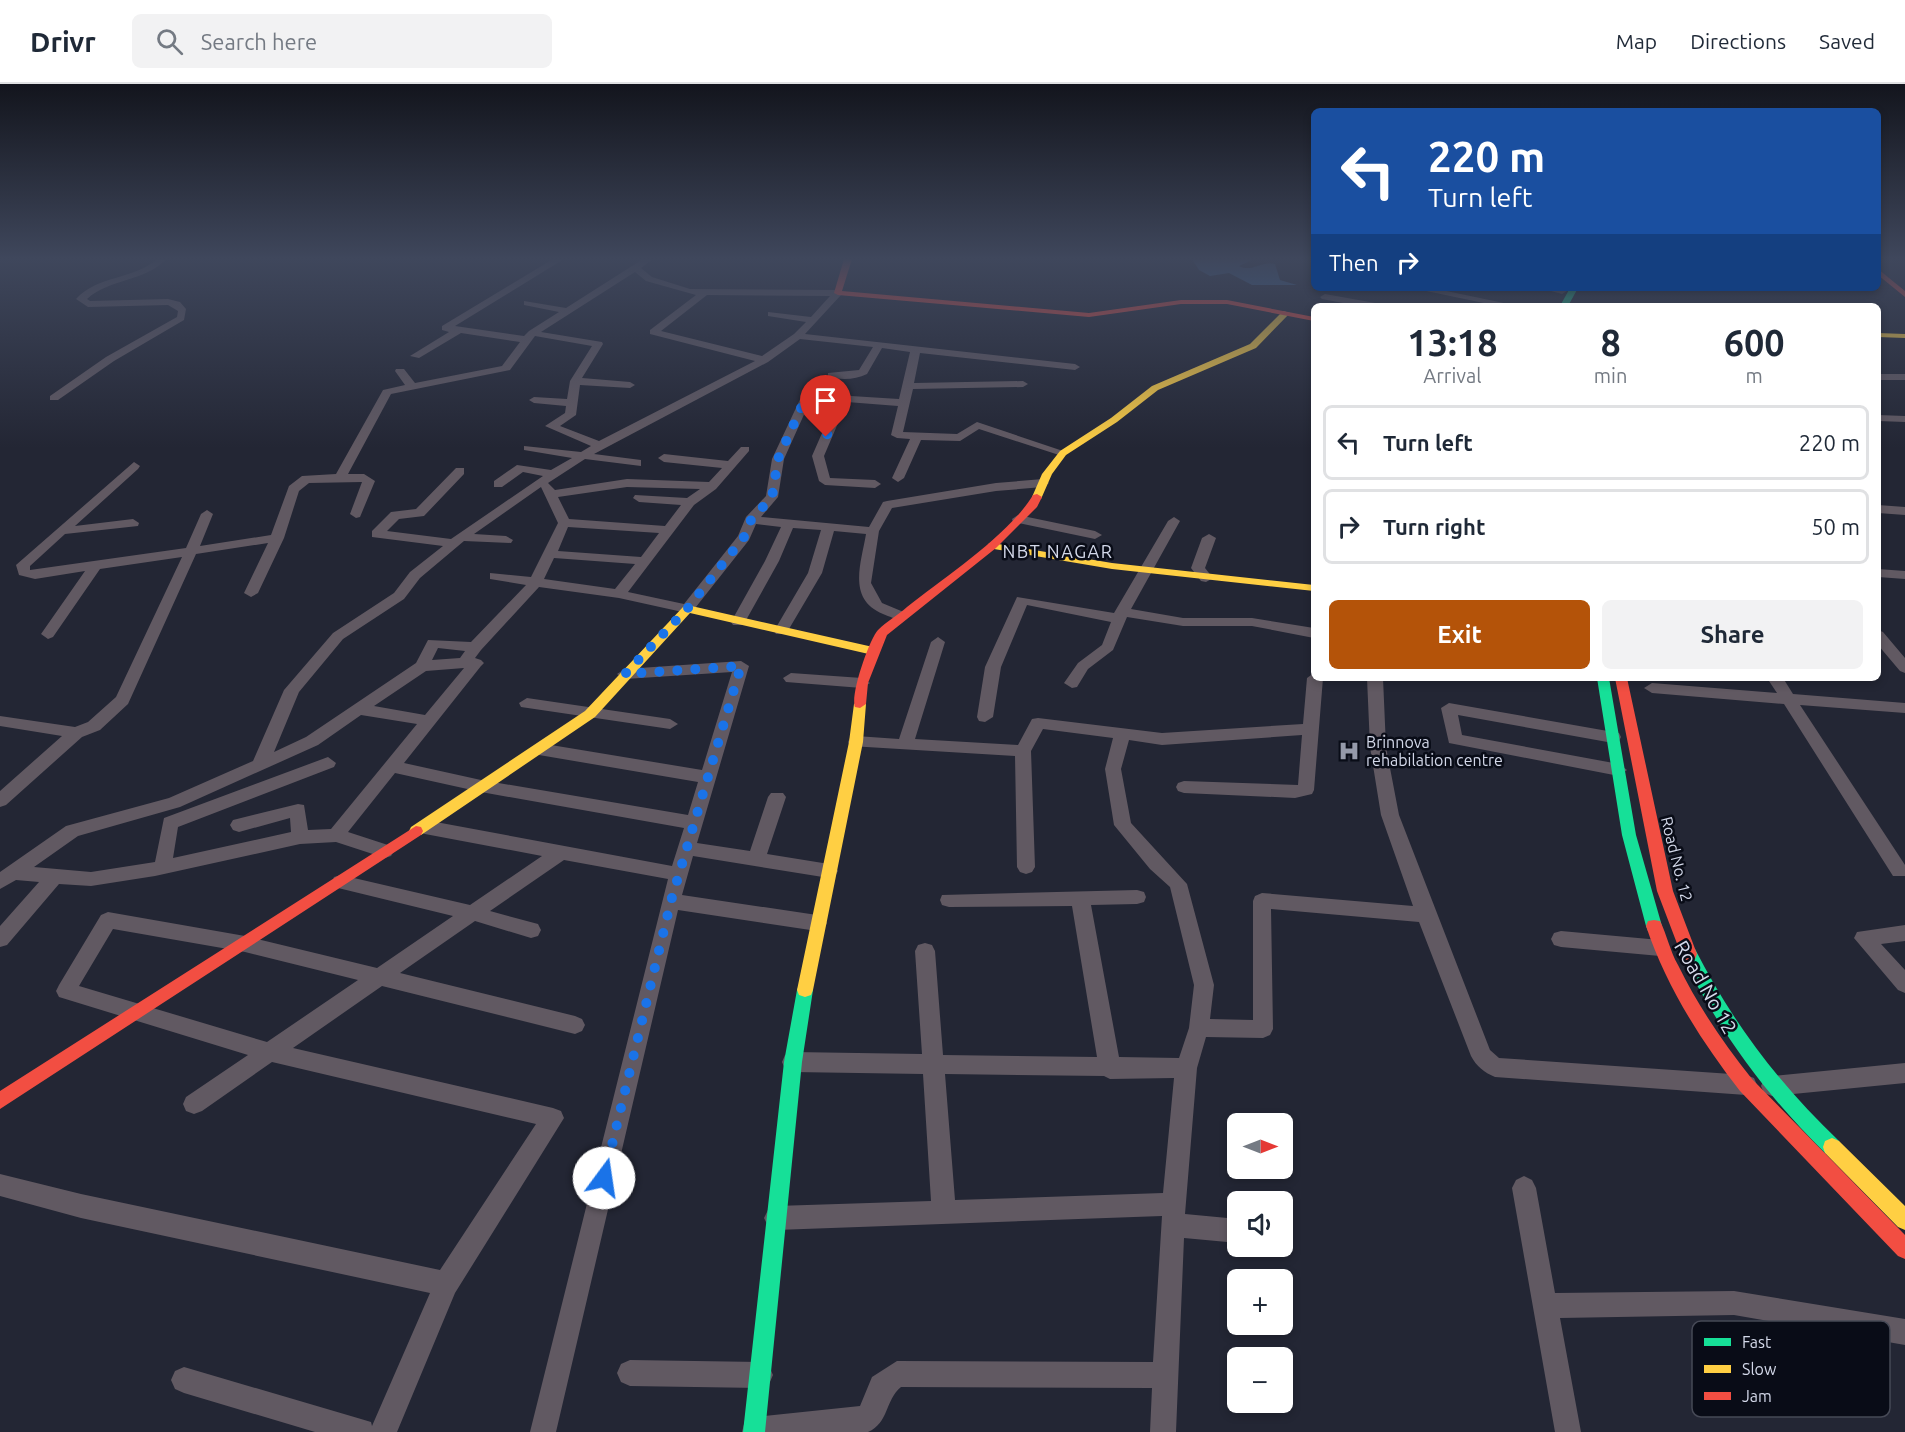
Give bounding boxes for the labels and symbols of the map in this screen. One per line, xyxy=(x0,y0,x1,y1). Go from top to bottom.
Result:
pin xyxy=(800,375,851,437)
district label: NBT NAGAR xyxy=(1002,541,1114,561)
place label: Brinnova rehabilation centre xyxy=(1366,733,1503,769)
hospital icon: Brinnova rehabilation centre xyxy=(1337,739,1361,763)
street label: Road No. 12 xyxy=(1658,815,1696,903)
street label: Road No 12 xyxy=(1670,936,1742,1038)
north arrow xyxy=(1227,1113,1293,1179)
position arrow xyxy=(572,1146,636,1210)
legend xyxy=(1692,1321,1890,1417)
text: Fast xyxy=(1742,1333,1772,1351)
text: Slow xyxy=(1742,1360,1777,1378)
text: Jam xyxy=(1742,1387,1772,1405)

